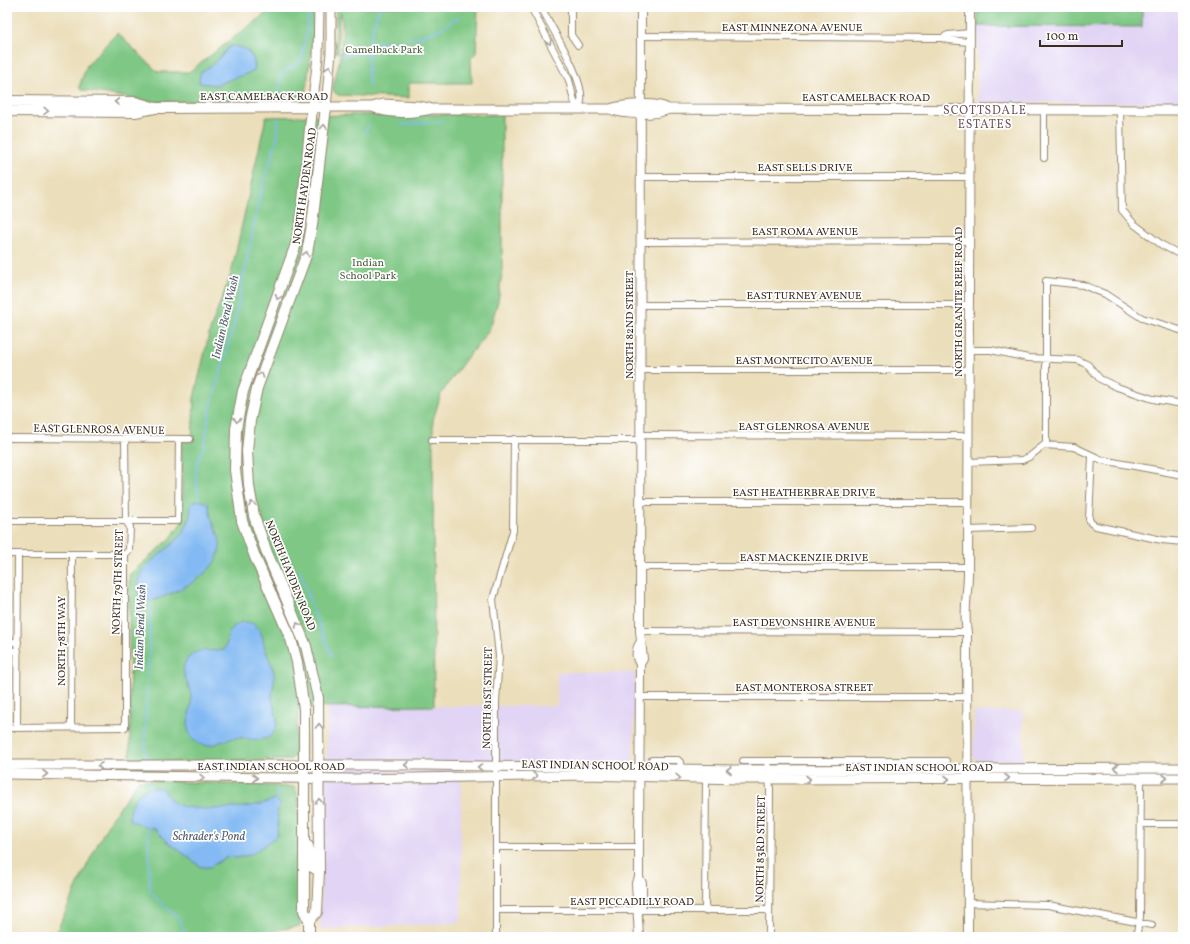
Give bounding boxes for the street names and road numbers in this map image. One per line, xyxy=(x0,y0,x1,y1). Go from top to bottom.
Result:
street label: EAST MINNEZONA AVENUE xyxy=(722,21,863,36)
street label: EAST CAMELBACK ROAD xyxy=(200,90,328,105)
street label: EAST CAMELBACK ROAD xyxy=(802,91,930,106)
street label: NORTH HAYDEN ROAD xyxy=(290,127,321,246)
street label: EAST SELLS DRIVE xyxy=(757,161,853,176)
street label: EAST ROMA AVENUE xyxy=(752,225,859,240)
street label: NORTH GRANITE REEF ROAD xyxy=(952,227,967,377)
street label: NORTH 82ND STREET xyxy=(623,270,638,379)
street label: EAST TURNEY AVENUE xyxy=(746,289,862,304)
street label: EAST MONTECITO AVENUE xyxy=(735,354,873,369)
street label: EAST GLENROSA AVENUE xyxy=(738,420,870,435)
street label: EAST GLENROSA AVENUE xyxy=(33,422,165,439)
street label: EAST HEATHERBRAE DRIVE xyxy=(732,486,876,501)
street label: NORTH HAYDEN ROAD xyxy=(261,518,319,633)
street label: NORTH 79TH STREET xyxy=(109,528,128,635)
street label: EAST MACKENZIE DRIVE xyxy=(740,551,869,566)
street label: NORTH 78TH WAY xyxy=(55,596,70,686)
street label: EAST DEVONSHIRE AVENUE xyxy=(732,616,876,631)
street label: NORTH 81ST STREET xyxy=(480,646,497,749)
street label: EAST MONTEROSA STREET xyxy=(735,681,873,696)
street label: EAST INDIAN SCHOOL ROAD xyxy=(521,758,669,775)
street label: EAST INDIAN SCHOOL ROAD xyxy=(197,760,345,775)
street label: EAST INDIAN SCHOOL ROAD xyxy=(845,761,993,776)
street label: NORTH 83RD STREET xyxy=(753,795,770,903)
street label: EAST PICCADILLY ROAD xyxy=(570,895,694,910)

